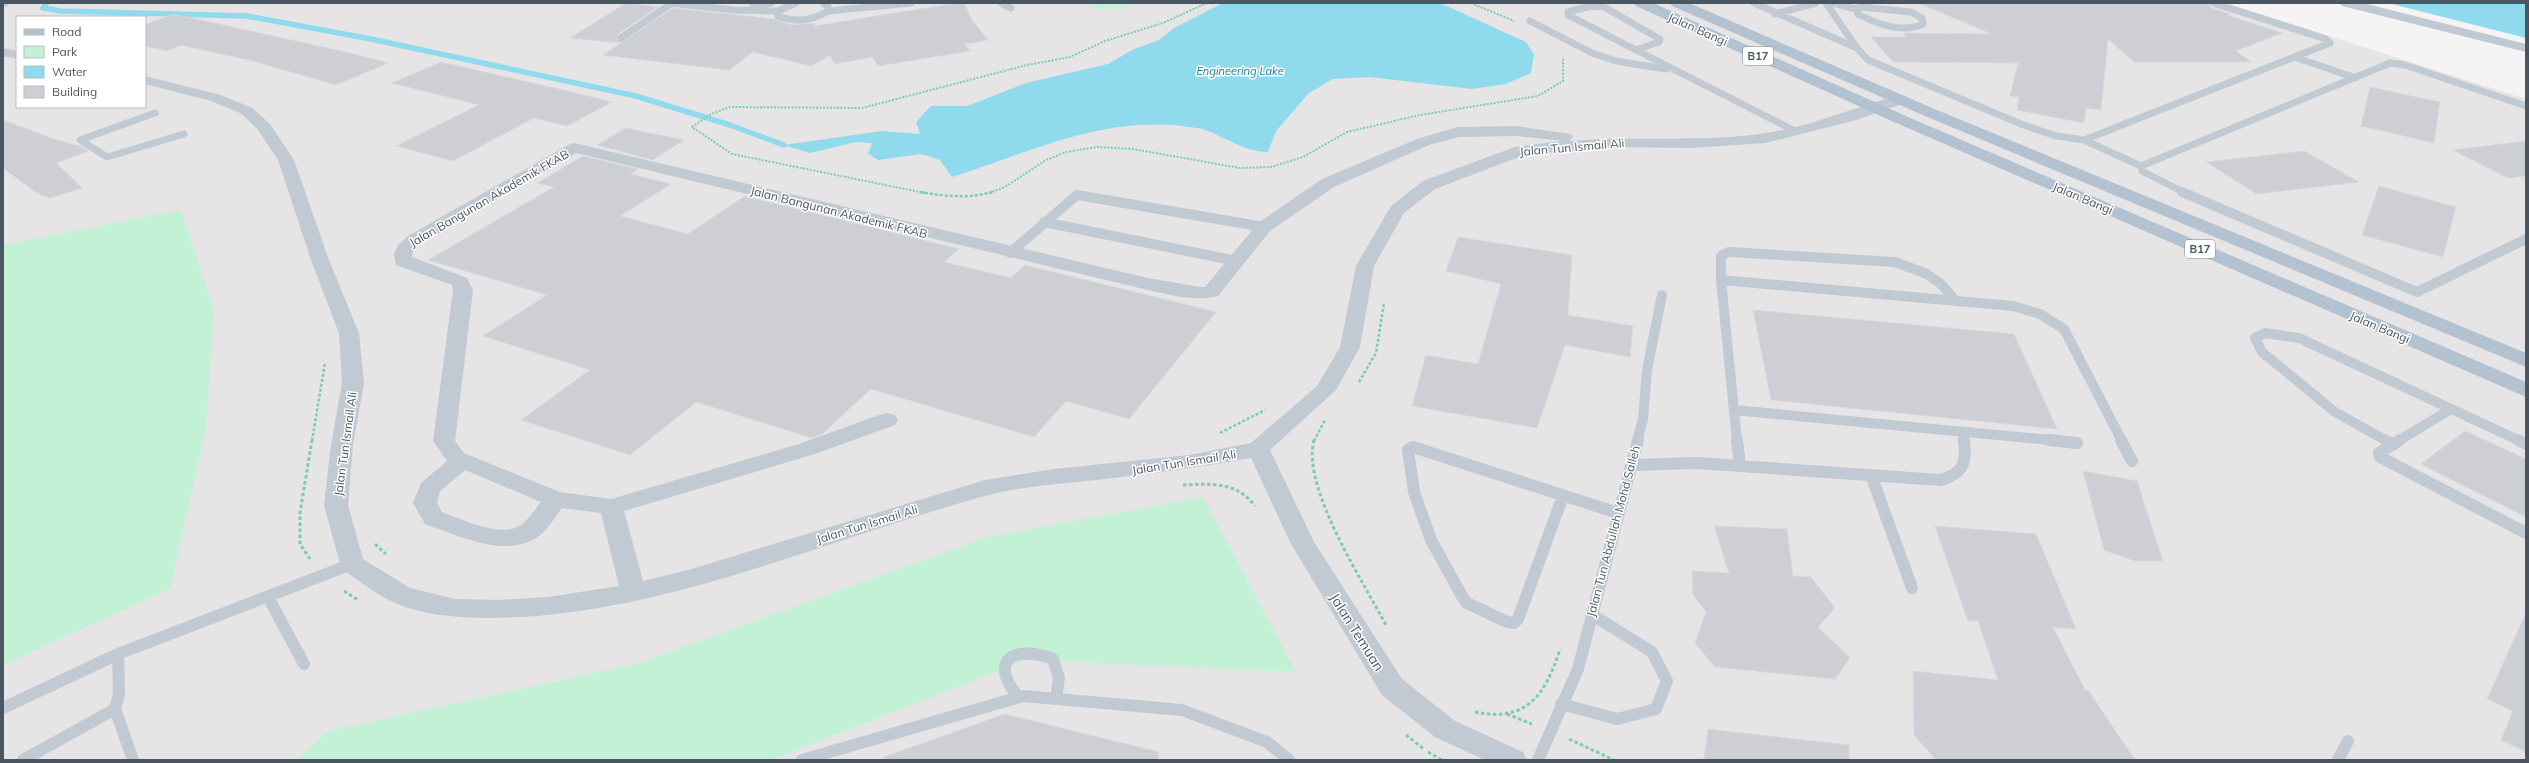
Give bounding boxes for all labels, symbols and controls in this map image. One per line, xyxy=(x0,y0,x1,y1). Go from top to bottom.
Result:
street label: Jalan Bangi xyxy=(1666,9,1730,49)
legend xyxy=(16,16,146,108)
text: Road xyxy=(52,24,81,39)
text: Park xyxy=(52,44,78,59)
road number: B17 xyxy=(1743,47,1773,65)
text: Water xyxy=(52,64,88,79)
water label: Engineering Lake xyxy=(1196,64,1284,78)
text: Building xyxy=(52,84,97,99)
street label: Jalan Tun Ismail Ali xyxy=(1519,135,1625,159)
street label: Jalan Bangunan Akademik FKAB xyxy=(406,146,572,250)
street label: Jalan Bangi xyxy=(2051,179,2115,217)
street label: Jalan Bangunan Akademik FKAB xyxy=(749,183,929,241)
road number: B17 xyxy=(2185,240,2215,258)
street label: Jalan Bangi xyxy=(2348,308,2412,346)
street label: Jalan Tun Ismail Ali xyxy=(330,391,360,497)
street label: Jalan Tun Abdullah Mohd Salleh xyxy=(1583,444,1643,618)
street label: Jalan Tun Ismail Ali xyxy=(1131,446,1237,478)
street label: Jalan Tun Ismail Ali xyxy=(815,501,920,547)
street label: Jalan Temuan xyxy=(1326,590,1388,674)

